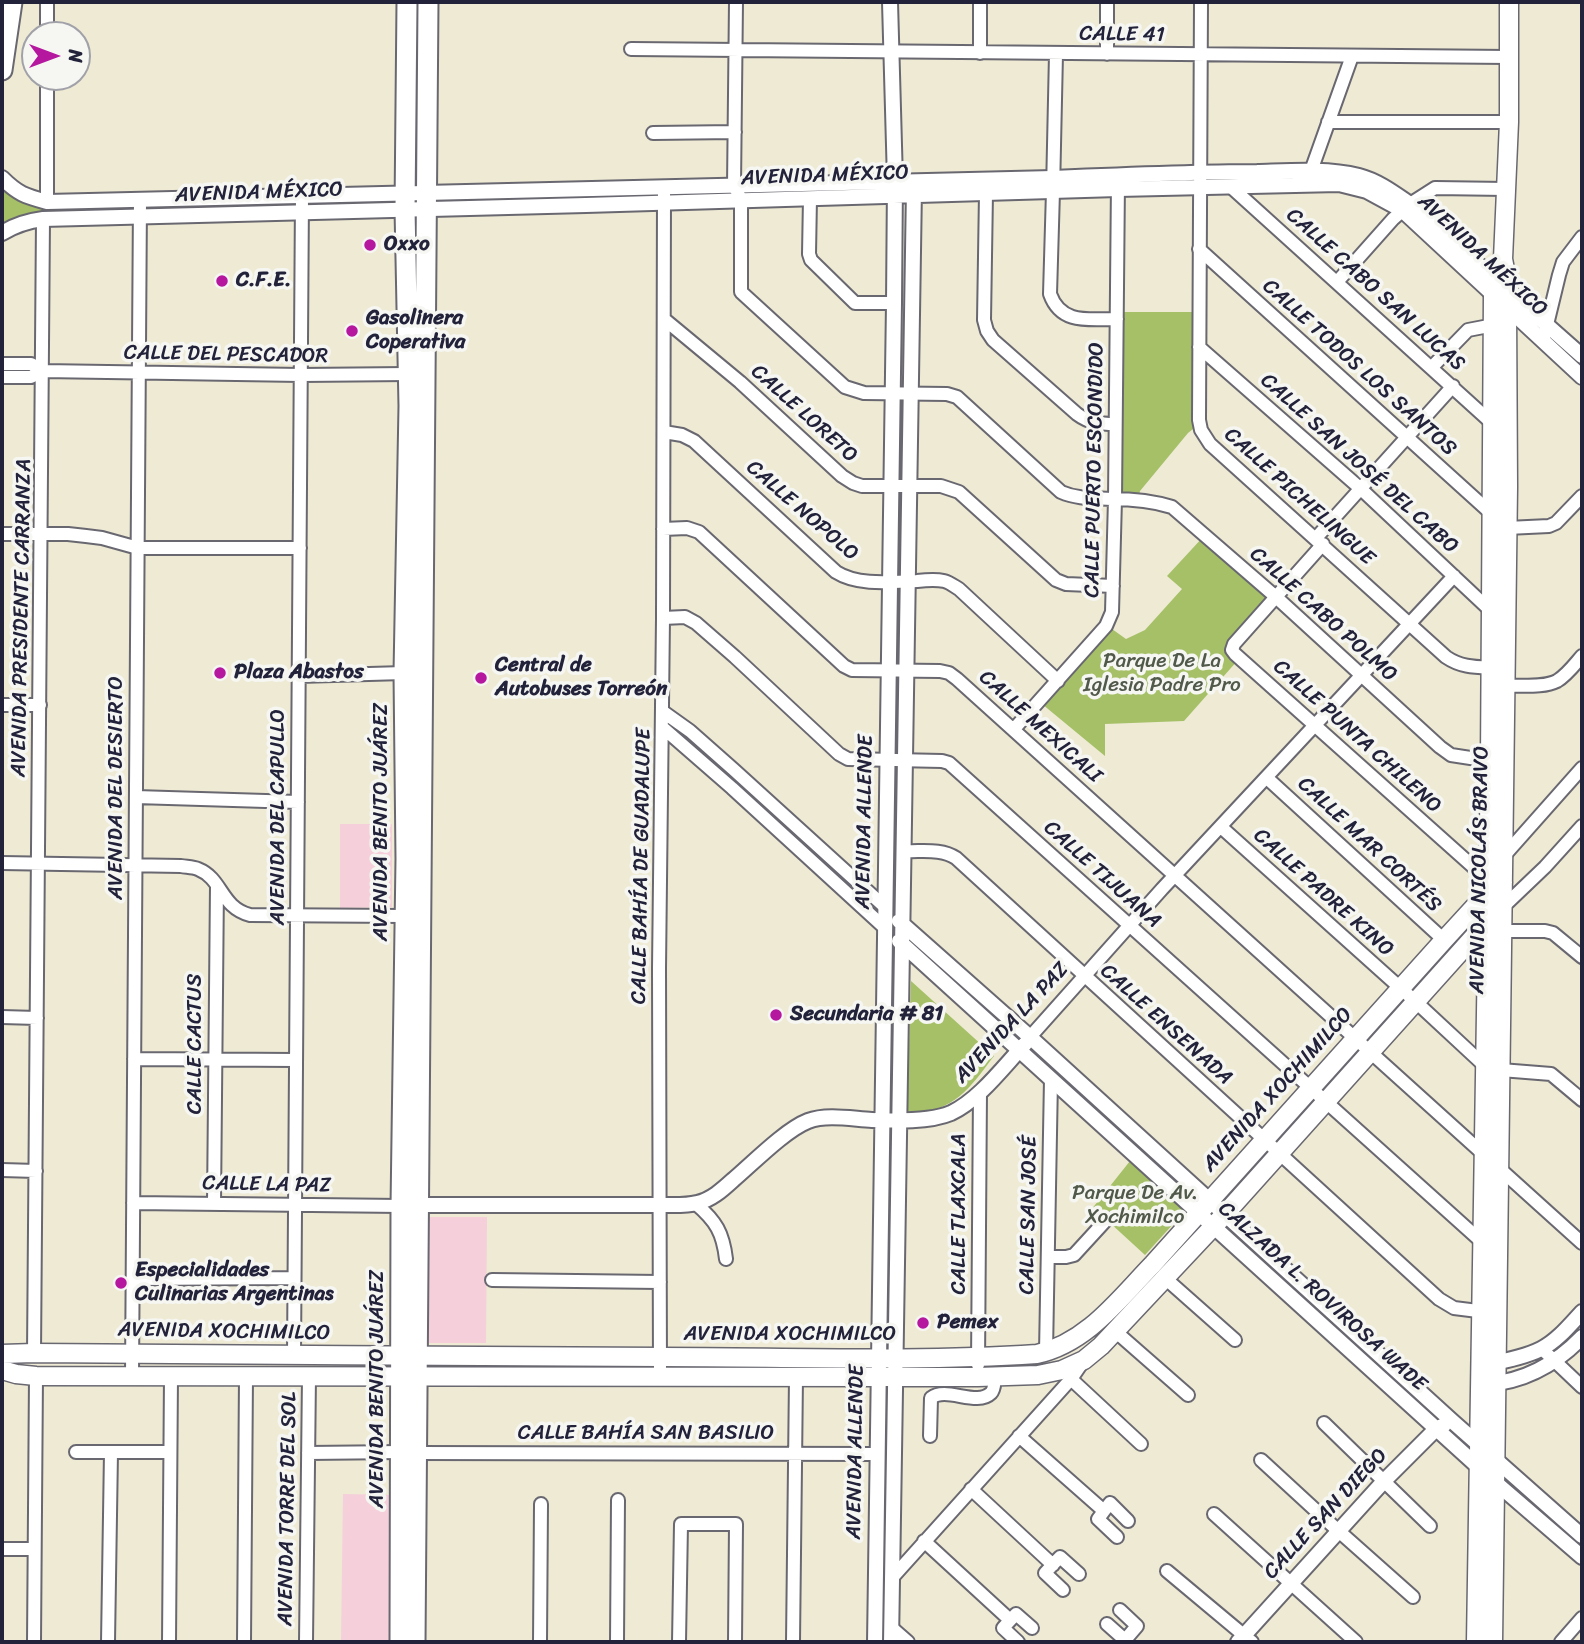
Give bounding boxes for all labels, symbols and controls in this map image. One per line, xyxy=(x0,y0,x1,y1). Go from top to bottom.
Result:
north arrow xyxy=(21,21,91,91)
street label: CALLE 41 xyxy=(1079,22,1165,48)
text: N xyxy=(59,49,92,63)
street label: AVENIDA MÉXICO xyxy=(741,160,909,192)
street label: AVENIDA MÉXICO xyxy=(175,177,343,209)
street label: AVENIDA MÉXICO xyxy=(1412,189,1552,323)
street label: CALLE CABO SAN LUCAS xyxy=(1281,203,1469,377)
place label: Oxxo xyxy=(384,232,430,258)
marker: Oxxo xyxy=(362,237,378,253)
place label: C.F.E. xyxy=(236,268,291,294)
marker: C.F.E. xyxy=(214,273,230,289)
street label: CALLE TODOS LOS SANTOS xyxy=(1257,274,1461,462)
place label: Gasolinera Coperativa xyxy=(366,306,465,356)
marker: Gasolinera Coperativa xyxy=(344,323,360,339)
street label: CALLE DEL PESCADOR xyxy=(124,341,328,369)
street label: CALLE PUERTO ESCONDIDO xyxy=(1080,342,1110,598)
street label: CALLE LORETO xyxy=(745,359,863,469)
street label: CALLE SAN JOSÉ DEL CABO xyxy=(1255,368,1463,560)
street label: CALLE PICHELINGUE xyxy=(1219,423,1379,571)
street label: CALLE NOPOLO xyxy=(741,455,863,567)
street label: AVENIDA PRESIDENTE CARRANZA xyxy=(7,459,37,777)
street label: CALLE CABO POLMO xyxy=(1244,542,1402,688)
park label: Parque De La Iglesia Padre Pro xyxy=(1083,649,1241,699)
place label: Central de Autobuses Torreón xyxy=(495,653,667,703)
street label: CALLE PUNTA CHILENO xyxy=(1268,655,1446,819)
place label: Plaza Abastos xyxy=(234,660,364,686)
marker: Plaza Abastos xyxy=(212,665,228,681)
street label: CALLE MEXICALI xyxy=(973,665,1107,789)
marker: Central de Autobuses Torreón xyxy=(473,670,489,686)
street label: AVENIDA DEL DESIERTO xyxy=(104,676,130,900)
street label: AVENIDA BENITO JUÁREZ xyxy=(369,703,395,941)
street label: AVENIDA DEL CAPULLO xyxy=(266,709,292,925)
street label: CALLE BAHÍA DE GUADALUPE xyxy=(627,728,657,1004)
street label: AVENIDA ALLENDE xyxy=(851,734,879,910)
street label: AVENIDA NICOLÁS BRAVO xyxy=(1465,746,1495,994)
street label: CALLE MAR CORTÉS xyxy=(1292,772,1446,918)
street label: CALLE TIJUANA xyxy=(1038,816,1166,934)
street label: CALLE PADRE KINO xyxy=(1248,824,1398,962)
street label: AVENIDA LA PAZ xyxy=(949,957,1075,1089)
street label: CALLE ENSENADA xyxy=(1095,959,1237,1091)
street label: CALLE CACTUS xyxy=(183,974,209,1114)
place label: Secundaria # 81 xyxy=(790,1002,943,1028)
street label: AVENIDA XOCHIMILCO xyxy=(1198,1003,1358,1177)
marker: Secundaria # 81 xyxy=(768,1007,784,1023)
street label: CALLE TLAXCALA xyxy=(947,1133,973,1295)
street label: CALLE SAN JOSÉ xyxy=(1015,1135,1043,1295)
street label: CALLE LA PAZ xyxy=(202,1171,332,1199)
park label: Parque De Av. Xochimilco xyxy=(1072,1181,1198,1231)
street label: CALZADA L. ROVIROSA WADE xyxy=(1213,1197,1431,1397)
place label: Especialidades Culinarias Argentinas xyxy=(135,1258,334,1308)
street label: AVENIDA BENITO JUÁREZ xyxy=(365,1270,391,1508)
marker: Especialidades Culinarias Argentinas xyxy=(113,1275,129,1291)
place label: Pemex xyxy=(937,1310,998,1336)
marker: Pemex xyxy=(915,1315,931,1331)
street label: AVENIDA XOCHIMILCO xyxy=(118,1318,330,1346)
street label: AVENIDA XOCHIMILCO xyxy=(684,1322,896,1348)
street label: AVENIDA ALLENDE xyxy=(842,1364,870,1540)
street label: AVENIDA TORRE DEL SOL xyxy=(273,1392,303,1626)
street label: CALLE BAHÍA SAN BASILIO xyxy=(518,1421,774,1447)
street label: CALLE SAN DIEGO xyxy=(1259,1443,1393,1585)

